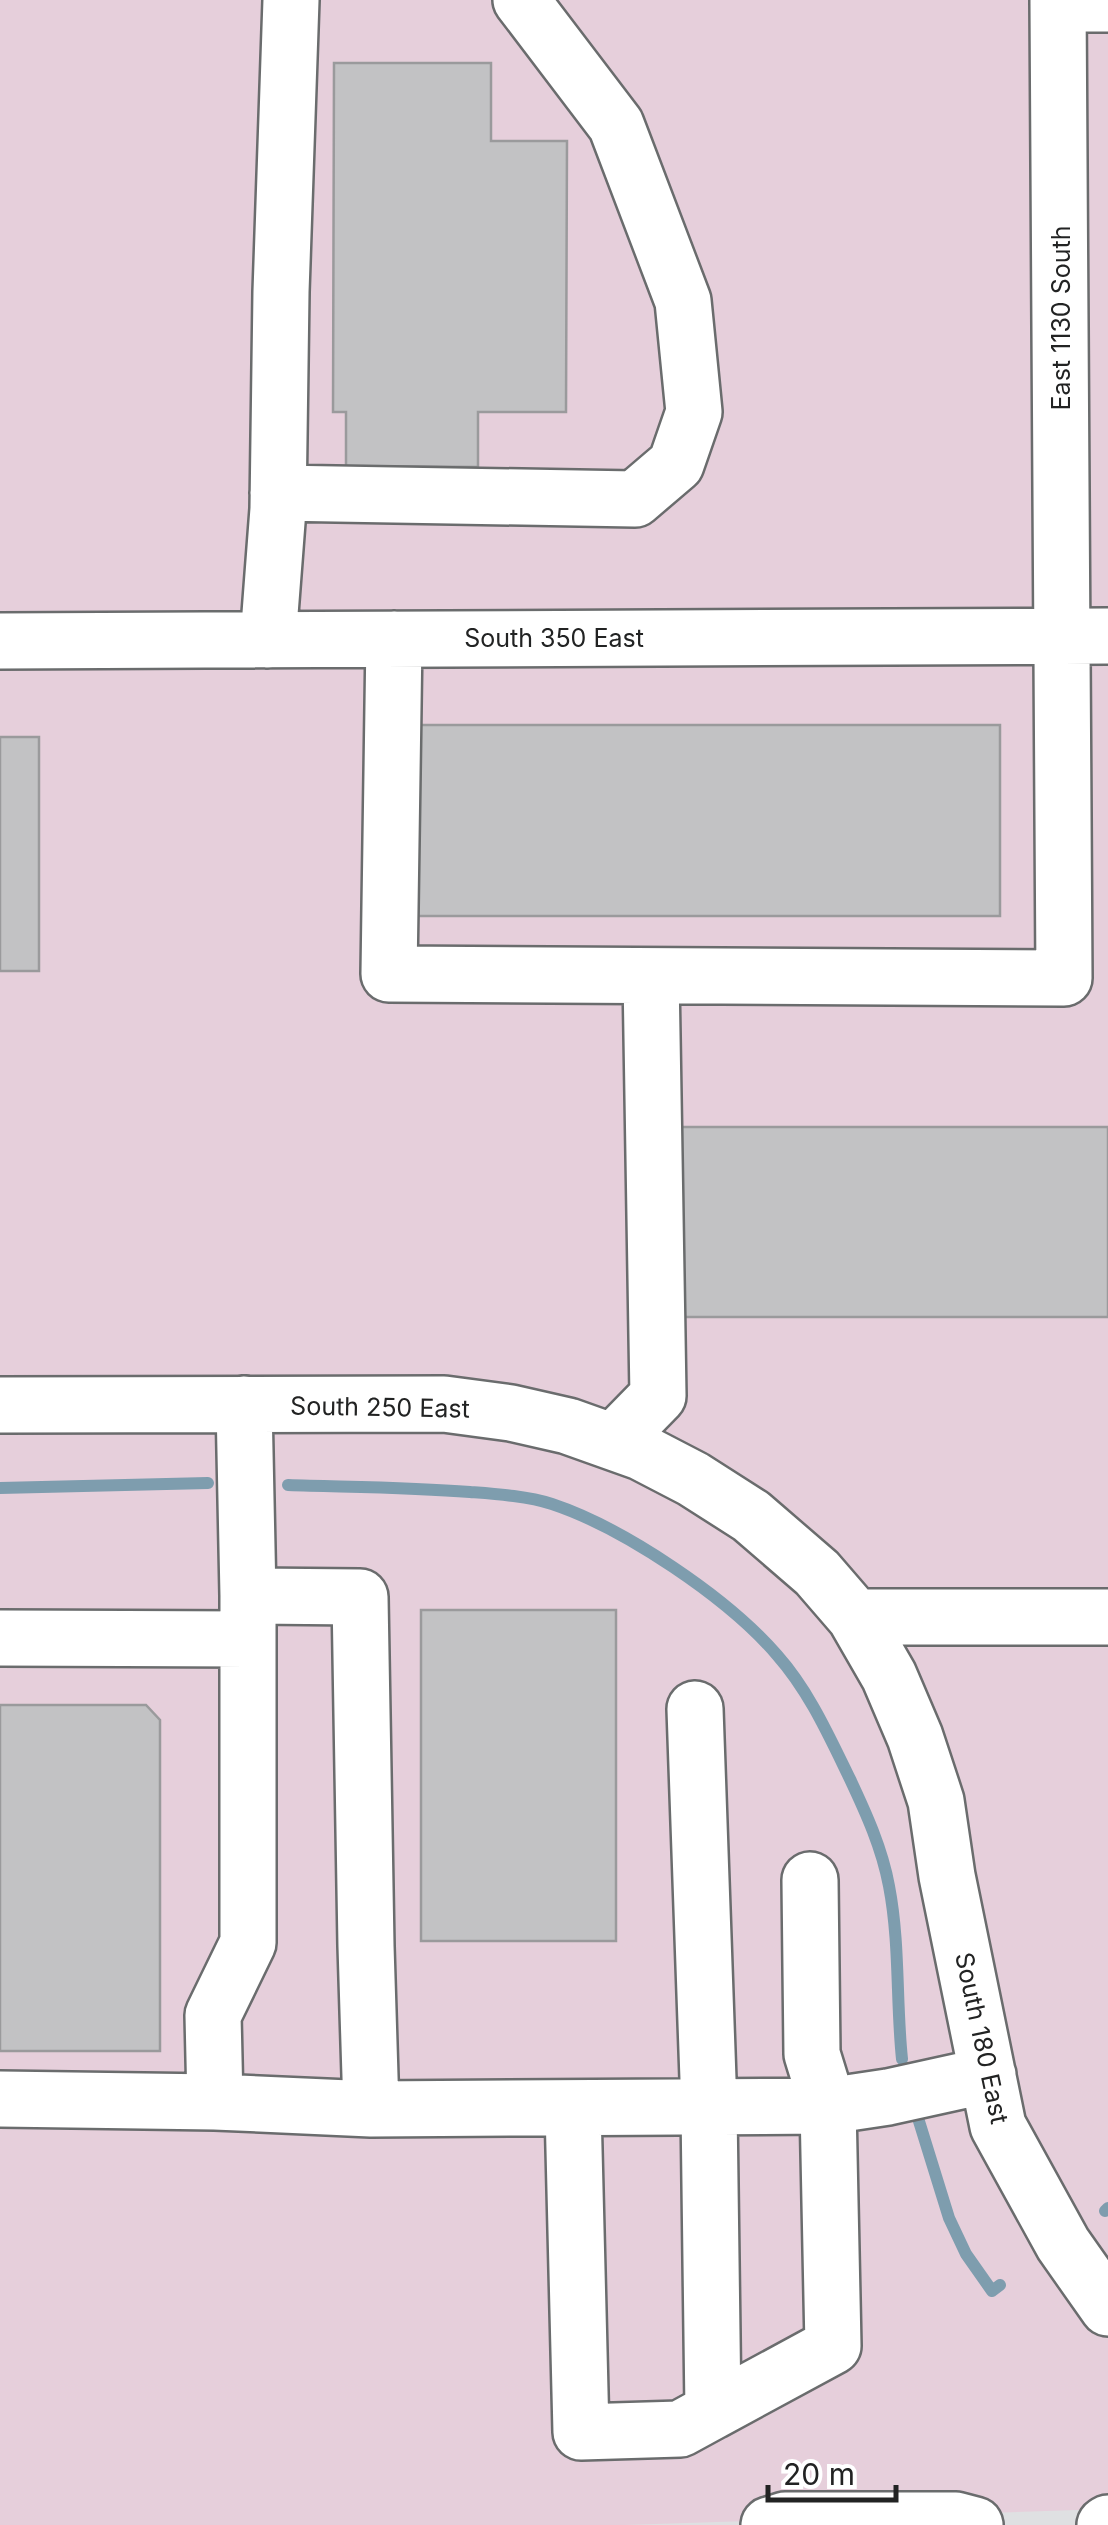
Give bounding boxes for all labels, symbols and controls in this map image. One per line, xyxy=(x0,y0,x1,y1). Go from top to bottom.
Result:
street label: East 1130 South xyxy=(1046,226,1076,410)
street label: South 350 East xyxy=(464,623,644,653)
street label: South 250 East xyxy=(290,1390,470,1424)
street label: South 180 East xyxy=(949,1949,1015,2127)
scale bar xyxy=(768,2440,896,2502)
text: 20 m xyxy=(783,2456,855,2492)

